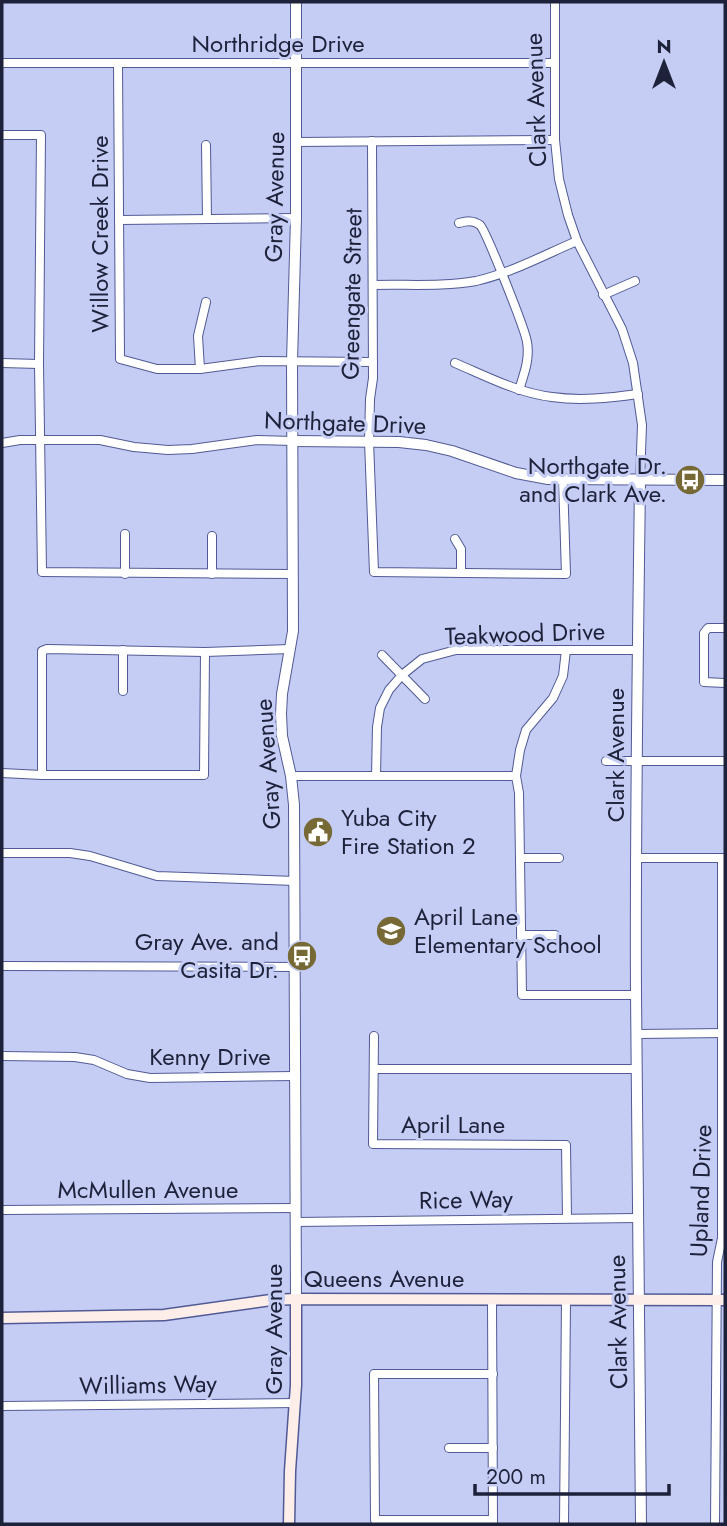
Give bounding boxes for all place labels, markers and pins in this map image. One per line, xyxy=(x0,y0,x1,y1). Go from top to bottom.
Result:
place label: Northgate Dr. and Clark Ave. xyxy=(519,448,667,511)
bus stop icon: Northgate Dr. and Clark Ave. xyxy=(673,463,707,497)
place label: Yuba City Fire Station 2 xyxy=(341,800,476,863)
public building icon: Yuba City Fire Station 2 xyxy=(301,815,335,849)
place label: April Lane Elementary School xyxy=(414,899,602,962)
school or university icon: April Lane Elementary School xyxy=(374,914,408,948)
place label: Gray Ave. and Casita Dr. xyxy=(135,924,279,987)
bus stop icon: Gray Ave. and Casita Dr. xyxy=(285,939,319,973)

